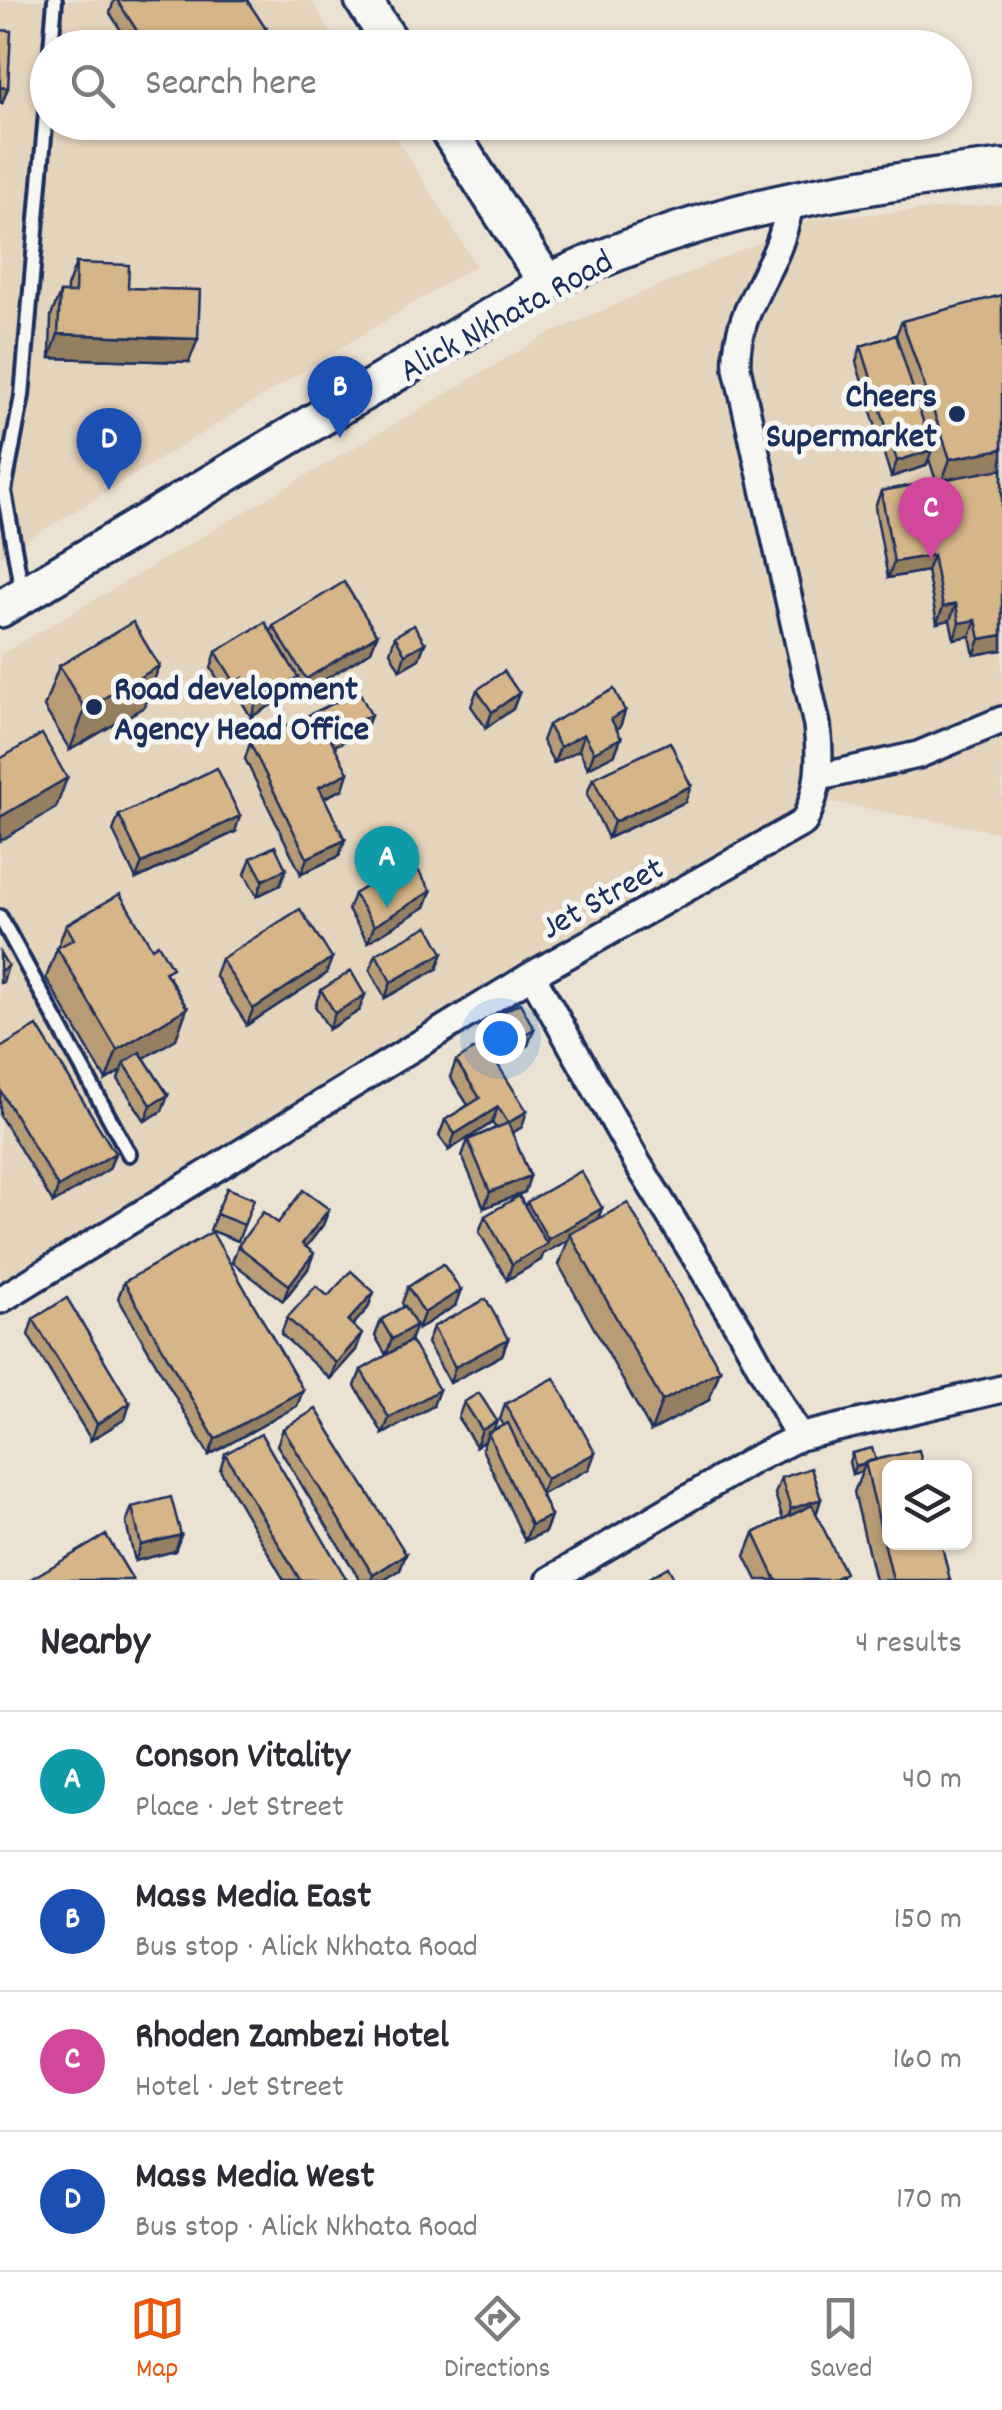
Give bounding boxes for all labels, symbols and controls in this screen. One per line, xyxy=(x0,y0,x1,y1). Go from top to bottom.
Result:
search box xyxy=(30,30,972,140)
icon: search xyxy=(65,58,120,113)
text: Search here xyxy=(145,58,317,113)
street label: Alick Nkhata Road xyxy=(392,239,623,398)
pin: B xyxy=(308,356,372,438)
place label: Cheers Supermarket xyxy=(766,374,937,464)
marker: Cheers Supermarket xyxy=(946,403,968,425)
pin: D xyxy=(76,408,142,490)
pin: C xyxy=(898,476,964,559)
place label: Road development Agency Head Office xyxy=(114,667,369,757)
marker: Road development Agency Head Office xyxy=(83,696,105,718)
pin: A xyxy=(354,826,420,908)
street label: Jet Street xyxy=(533,846,674,955)
your location xyxy=(475,1013,526,1064)
map controls xyxy=(882,1460,972,1550)
button: layers xyxy=(882,1460,972,1550)
text: Nearby xyxy=(40,1615,150,1675)
text: 4 results xyxy=(855,1622,962,1668)
text: Conson Vitality xyxy=(135,1731,350,1786)
text: A xyxy=(64,1758,81,1804)
text: 40 m xyxy=(902,1758,962,1804)
text: Place · Jet Street xyxy=(135,1786,344,1832)
text: Mass Media East xyxy=(135,1871,371,1926)
text: B xyxy=(65,1898,80,1944)
text: 150 m xyxy=(893,1898,962,1944)
text: Bus stop · Alick Nkhata Road xyxy=(135,1926,478,1972)
text: Rhoden Zambezi Hotel xyxy=(135,2011,449,2066)
text: C xyxy=(65,2038,80,2084)
text: 160 m xyxy=(893,2038,962,2084)
text: Hotel · Jet Street xyxy=(135,2066,344,2112)
text: Mass Media West xyxy=(135,2151,375,2206)
text: D xyxy=(64,2178,81,2224)
text: 170 m xyxy=(896,2178,962,2224)
text: Bus stop · Alick Nkhata Road xyxy=(135,2206,478,2252)
tab: Map xyxy=(130,2291,185,2391)
tab: Directions xyxy=(444,2291,550,2391)
tab: Saved xyxy=(810,2291,872,2391)

